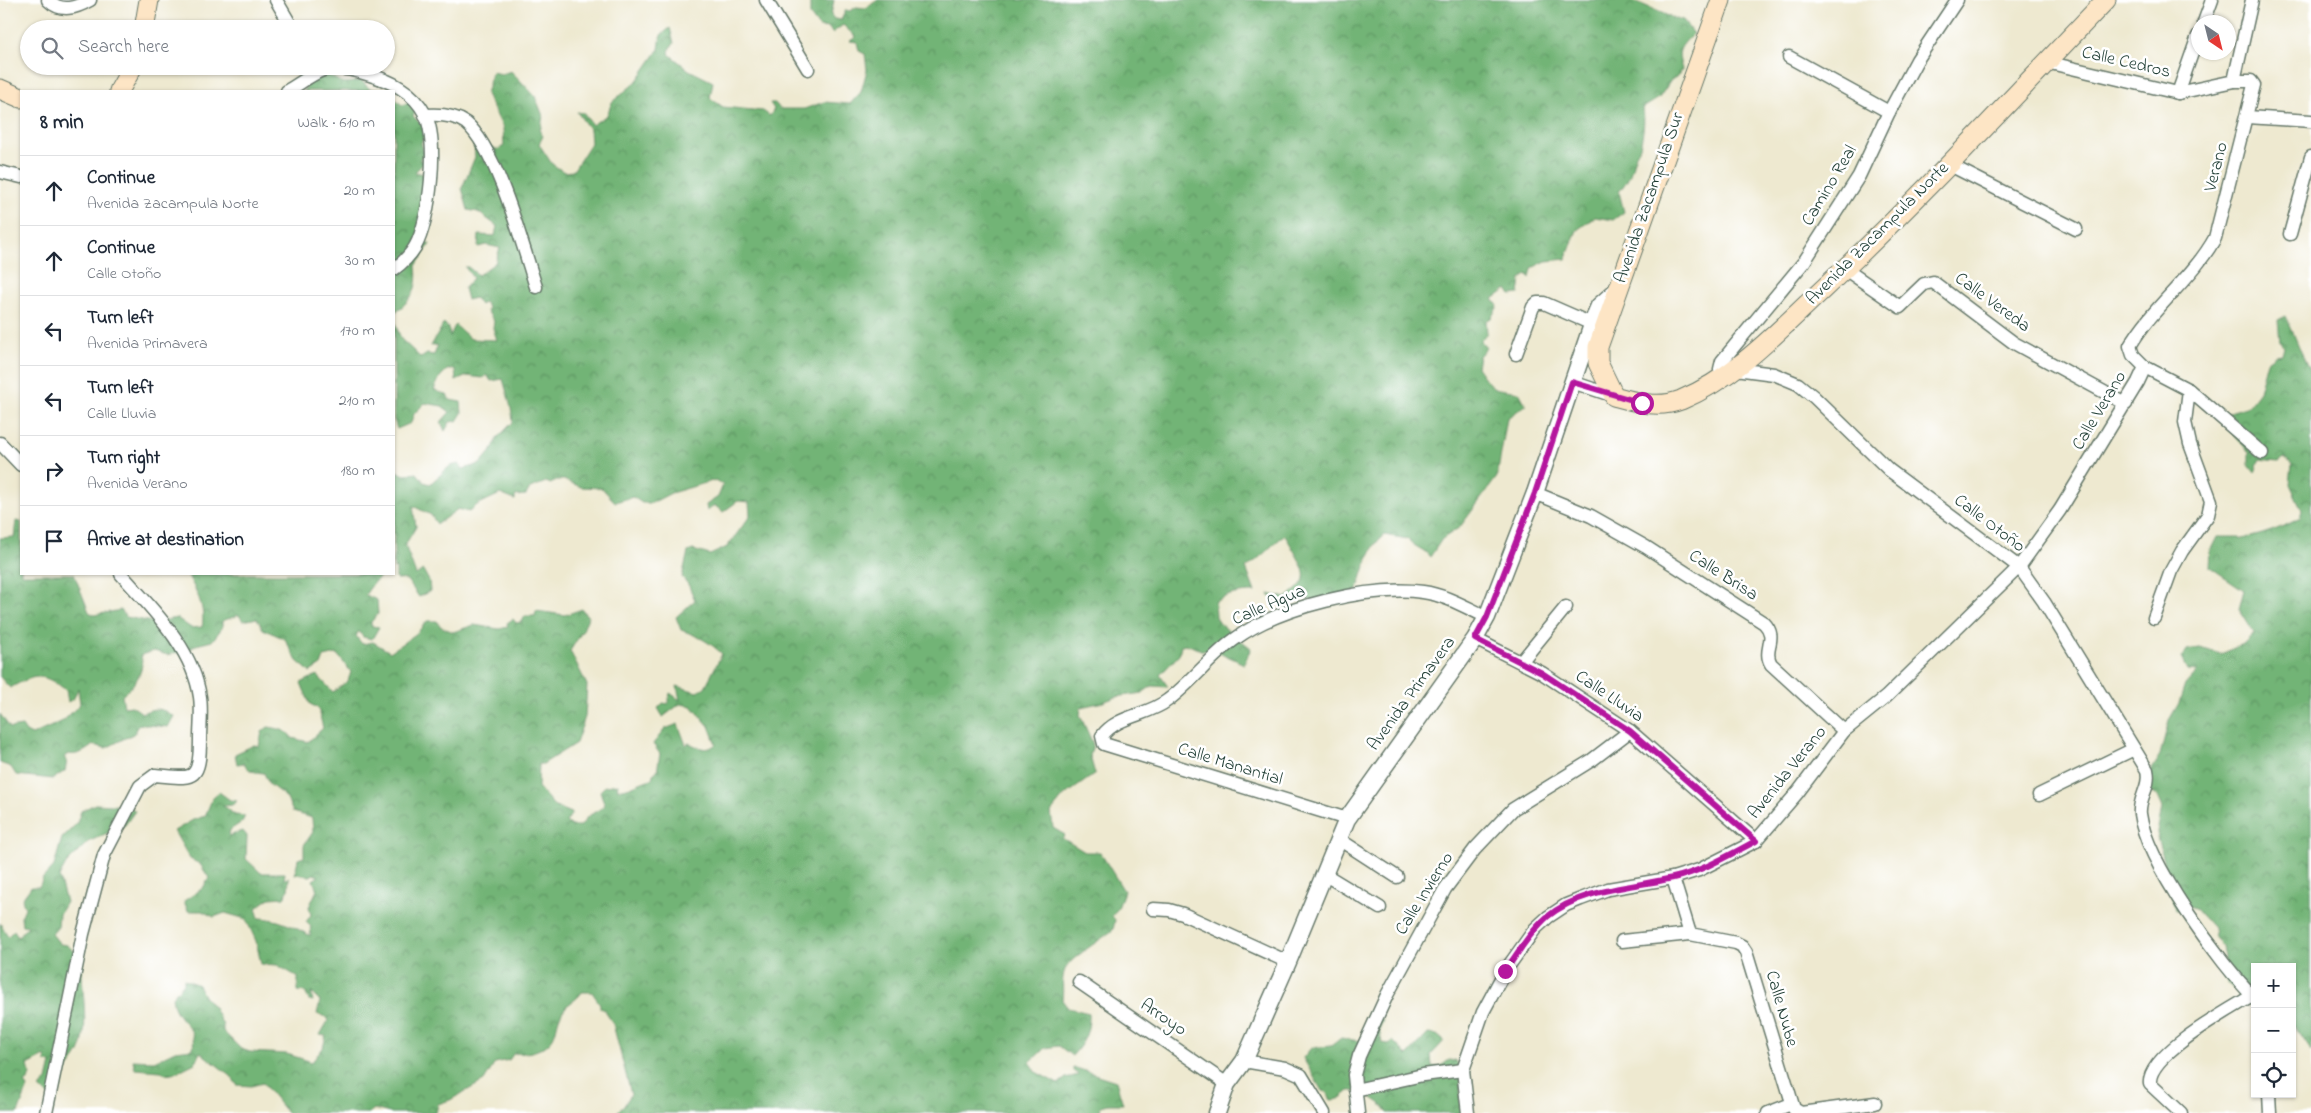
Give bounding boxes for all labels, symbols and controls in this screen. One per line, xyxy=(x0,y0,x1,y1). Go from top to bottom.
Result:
north arrow xyxy=(2191,15,2236,60)
search box xyxy=(20,20,395,75)
icon: search xyxy=(38,34,66,62)
text: Search here xyxy=(78,34,169,61)
street label: Calle Cedros xyxy=(2079,40,2173,86)
text: 8 min xyxy=(40,108,84,138)
street label: Avenida Zacampula Sur xyxy=(1609,109,1692,287)
text: Walk · 610 m xyxy=(297,111,375,135)
street label: Verano xyxy=(2198,140,2236,195)
street label: Camino Real xyxy=(1796,141,1864,231)
street label: Avenida Zacampula Norte xyxy=(1800,156,1956,312)
text: Continue xyxy=(87,165,155,192)
icon: ahead xyxy=(40,177,68,205)
text: 20 m xyxy=(344,179,375,203)
text: Avenida Zacampula Norte xyxy=(87,192,259,216)
text: Continue xyxy=(87,235,155,262)
icon: ahead xyxy=(40,247,68,275)
text: 30 m xyxy=(345,249,375,273)
text: Calle Otoño xyxy=(87,262,161,286)
street label: Calle Vereda xyxy=(1949,267,2035,339)
text: Turn left xyxy=(87,305,154,332)
icon: left xyxy=(40,317,68,345)
text: 170 m xyxy=(340,319,375,343)
text: Avenida Primavera xyxy=(87,332,208,356)
street label: Calle Verano xyxy=(2066,366,2134,456)
text: Turn left xyxy=(87,375,154,402)
icon: left xyxy=(40,387,68,415)
text: 210 m xyxy=(339,389,375,413)
route start xyxy=(1631,392,1654,415)
text: Calle Lluvia xyxy=(87,402,156,426)
text: Turn right xyxy=(87,445,160,472)
icon: right xyxy=(40,457,68,485)
text: 180 m xyxy=(341,459,375,483)
text: Avenida Verano xyxy=(87,472,188,496)
street label: Calle Otoño xyxy=(1948,488,2030,560)
icon: arrive xyxy=(40,527,68,555)
text: Arrive at destination xyxy=(87,527,244,554)
street label: Calle Brisa xyxy=(1683,544,1763,608)
street label: Calle Agua xyxy=(1228,579,1310,634)
street label: Avenida Primavera xyxy=(1362,631,1462,757)
street label: Calle Lluvia xyxy=(1569,664,1649,730)
street label: Avenida Verano xyxy=(1742,721,1834,825)
street label: Calle Manantial xyxy=(1174,737,1286,793)
street label: Calle Invierno xyxy=(1389,848,1461,940)
route end xyxy=(1494,960,1517,983)
map controls xyxy=(2251,963,2296,1098)
button: + xyxy=(2251,963,2296,1008)
street label: Calle Nube xyxy=(1758,968,1805,1051)
street label: Arroyo xyxy=(1134,993,1192,1043)
button: − xyxy=(2251,1008,2296,1053)
button: locate xyxy=(2251,1053,2296,1098)

